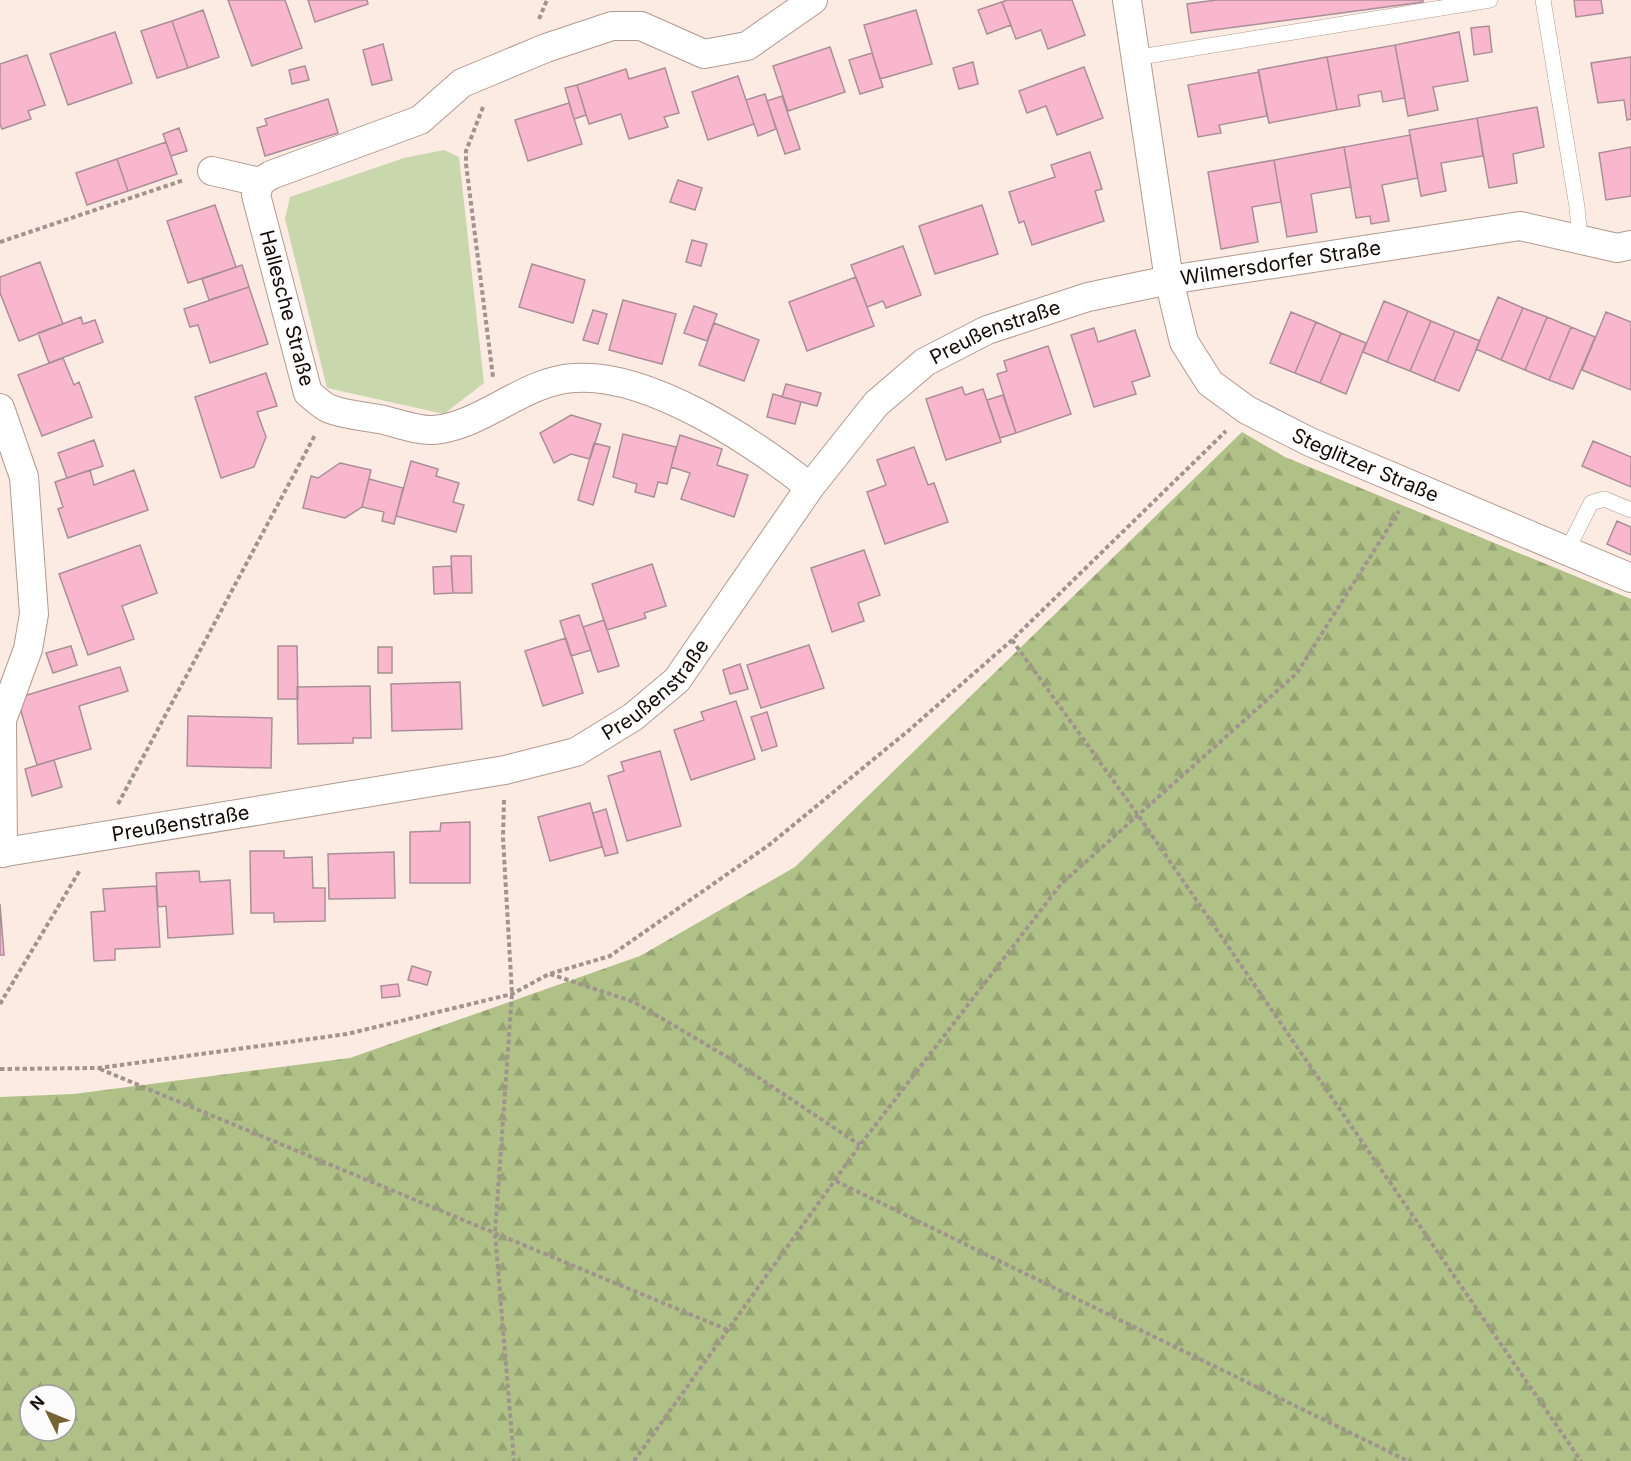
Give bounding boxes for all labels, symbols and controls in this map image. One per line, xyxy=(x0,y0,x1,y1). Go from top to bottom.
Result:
street label: Hallesche Straße xyxy=(255,227,319,389)
street label: Wilmersdorfer Straße xyxy=(1179,236,1382,290)
street label: Preußenstraße xyxy=(926,295,1063,369)
street label: Steglitzer Straße xyxy=(1288,423,1442,507)
street label: Preußenstraße xyxy=(597,634,714,745)
street label: Preußenstraße xyxy=(110,800,251,846)
north arrow xyxy=(18,1383,78,1443)
text: N xyxy=(26,1391,49,1414)

